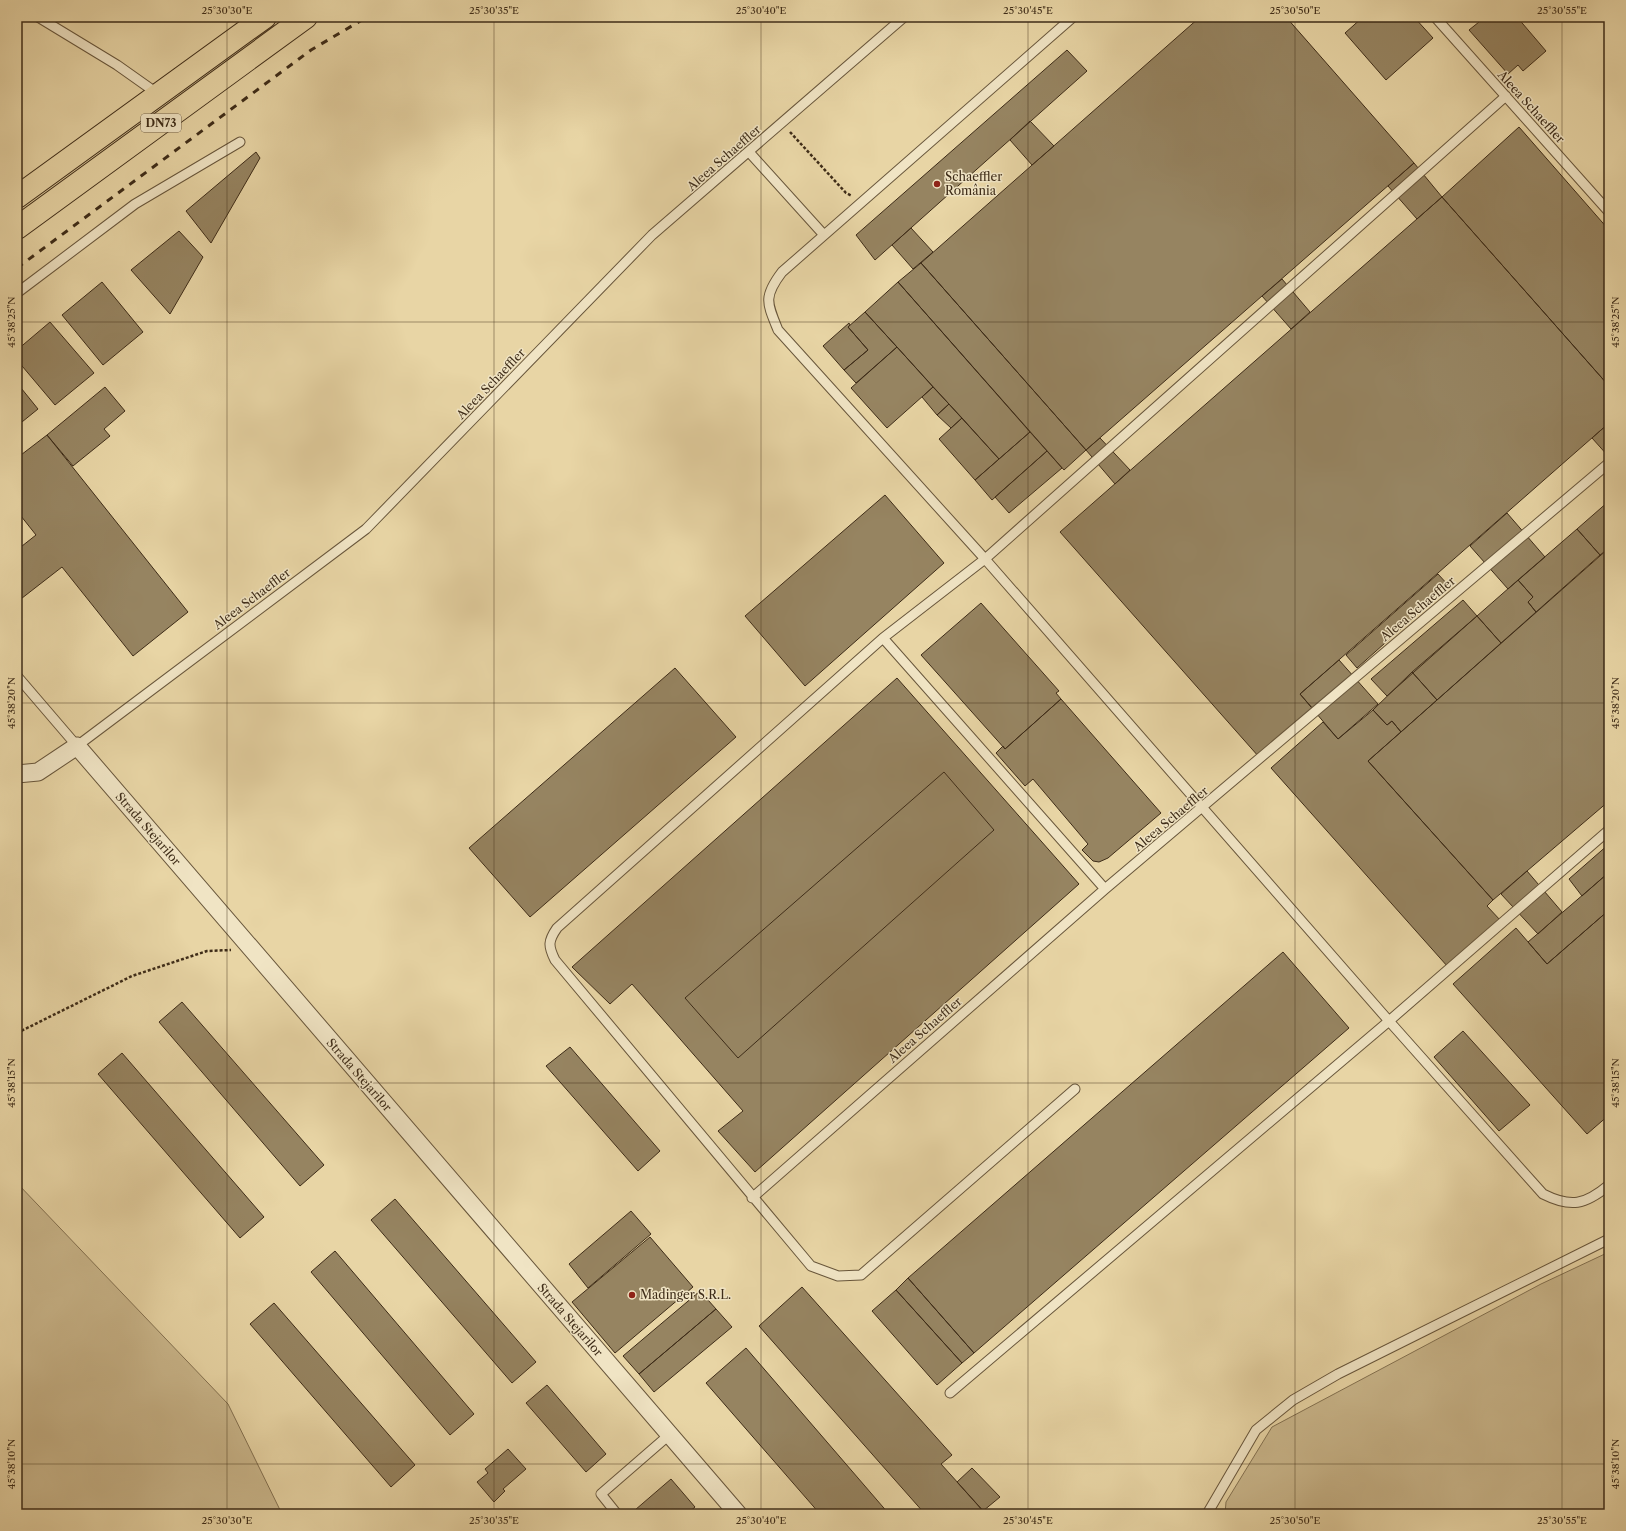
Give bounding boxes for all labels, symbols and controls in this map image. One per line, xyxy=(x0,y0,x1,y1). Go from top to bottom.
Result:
text: 25°30'30"E xyxy=(202,4,253,17)
text: 25°30'35"E xyxy=(469,4,519,17)
text: 25°30'40"E xyxy=(736,4,786,17)
text: 25°30'45"E xyxy=(1003,4,1053,17)
text: 25°30'50"E xyxy=(1270,4,1321,17)
text: 25°30'55"E xyxy=(1537,4,1587,17)
street label: Aleea Schaeffler xyxy=(1494,66,1568,146)
road number: DN73 xyxy=(141,114,181,132)
street label: Aleea Schaeffler xyxy=(683,122,764,194)
place label: Schaeffler România xyxy=(945,169,1002,198)
marker: Schaeffler România xyxy=(932,179,942,189)
text: 45°38'25"N xyxy=(5,296,18,348)
text: 45°38'25"N xyxy=(1609,296,1622,348)
street label: Aleea Schaeffler xyxy=(452,345,528,423)
street label: Aleea Schaeffler xyxy=(209,565,293,633)
street label: Aleea Schaeffler xyxy=(1377,573,1458,645)
text: 45°38'20"N xyxy=(5,677,18,729)
text: 45°38'20"N xyxy=(1609,677,1622,729)
street label: Aleea Schaeffler xyxy=(1130,783,1211,855)
street label: Strada Stejarilor xyxy=(113,789,184,868)
street label: Aleea Schaeffler xyxy=(884,994,965,1066)
street label: Strada Stejarilor xyxy=(324,1035,395,1114)
text: 45°38'15"N xyxy=(5,1058,18,1108)
text: 45°38'15"N xyxy=(1609,1058,1622,1108)
street label: Strada Stejarilor xyxy=(535,1280,606,1359)
place label: Madinger S.R.L. xyxy=(640,1287,731,1302)
marker: Madinger S.R.L. xyxy=(627,1290,637,1300)
text: 45°38'10"N xyxy=(5,1439,18,1489)
text: 45°38'10"N xyxy=(1609,1439,1622,1489)
text: 25°30'30"E xyxy=(202,1514,253,1527)
text: 25°30'35"E xyxy=(469,1514,519,1527)
text: 25°30'40"E xyxy=(736,1514,786,1527)
text: 25°30'45"E xyxy=(1003,1514,1053,1527)
text: 25°30'50"E xyxy=(1270,1514,1321,1527)
text: 25°30'55"E xyxy=(1537,1514,1587,1527)

